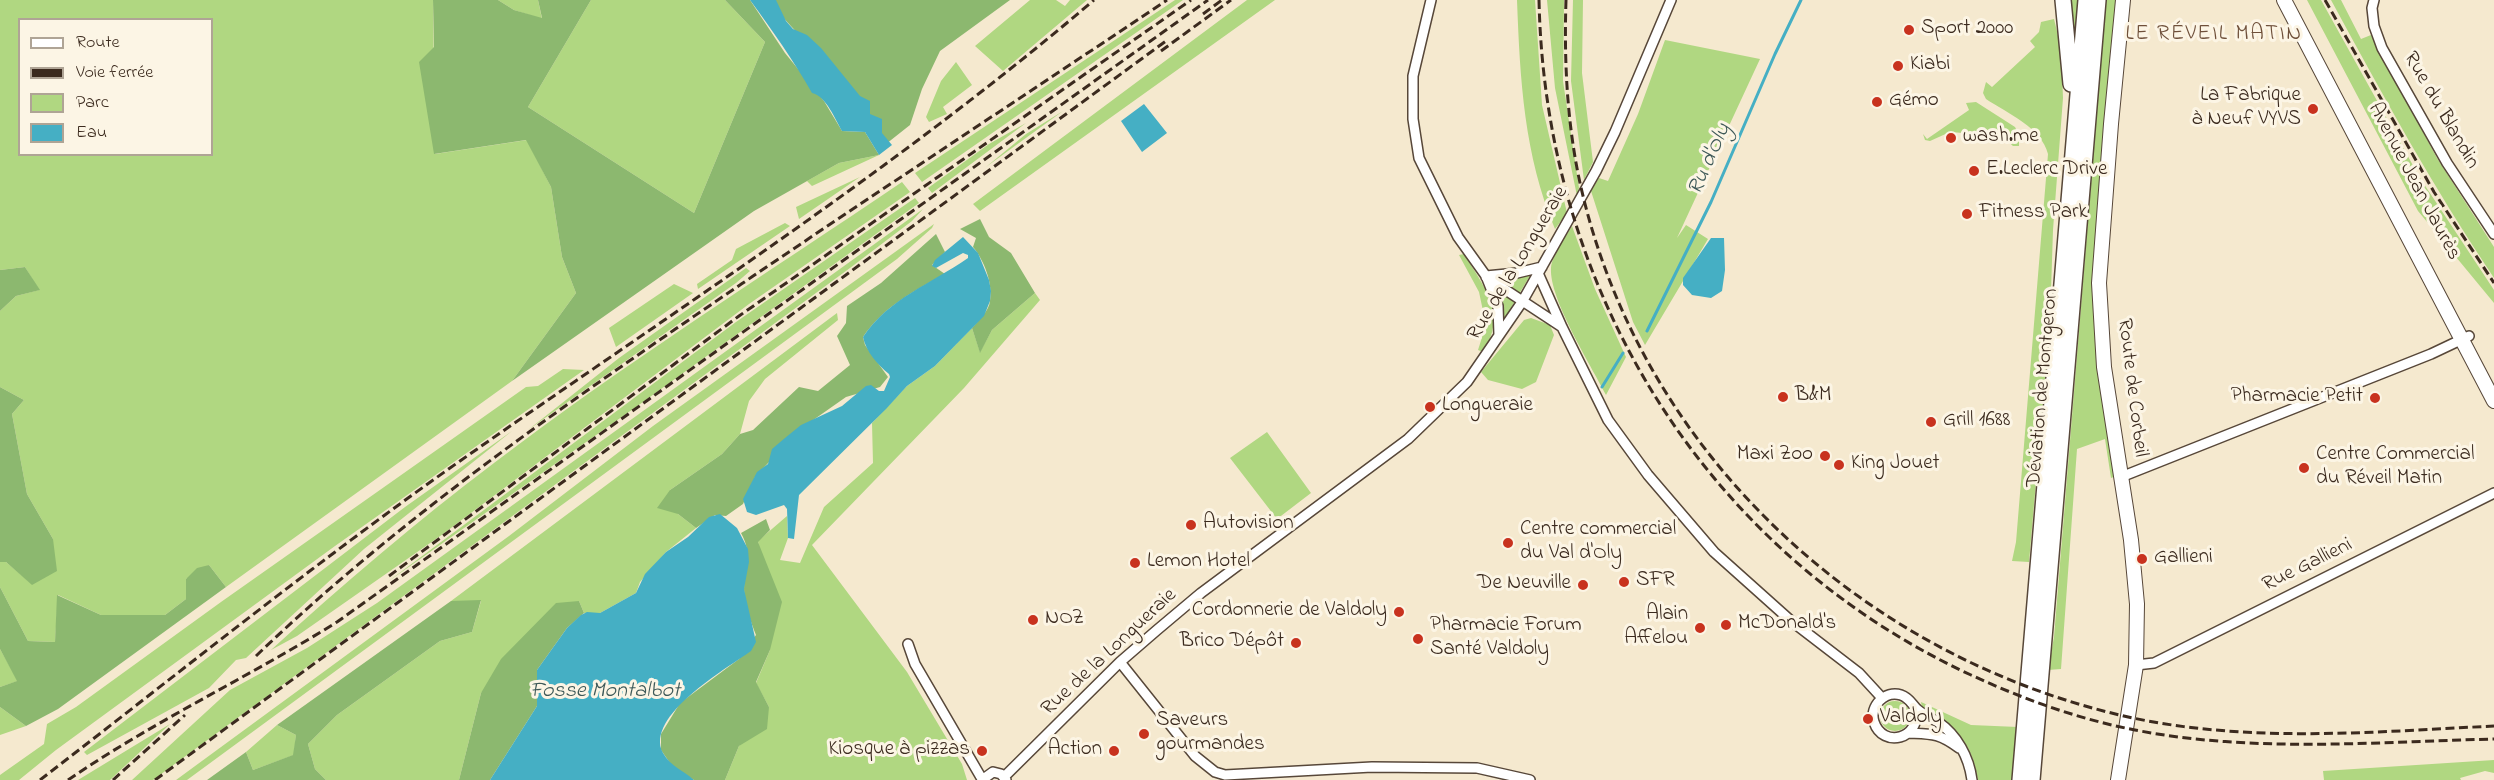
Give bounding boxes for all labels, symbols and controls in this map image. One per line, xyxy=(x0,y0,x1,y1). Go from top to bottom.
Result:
place label: Sport 2000 xyxy=(1921,17,2013,43)
legend xyxy=(18,18,213,156)
district label: LE RÉVEIL MATIN xyxy=(2126,22,2302,48)
marker: Sport 2000 xyxy=(1902,23,1916,37)
text: Route xyxy=(76,30,120,56)
street label: Rue du Blandin xyxy=(2396,48,2484,174)
place label: Kiabi xyxy=(1910,53,1950,79)
marker: Kiabi xyxy=(1891,59,1905,73)
text: Voie ferrée xyxy=(76,60,153,86)
place label: La Fabrique à Neuf VYVS xyxy=(2192,84,2301,134)
place label: Gémo xyxy=(1889,89,1939,115)
text: Parc xyxy=(76,90,109,116)
marker: Gémo xyxy=(1870,95,1884,109)
street label: Avenue Jean Jaurès xyxy=(2361,99,2465,265)
marker: La Fabrique à Neuf VYVS xyxy=(2306,102,2320,116)
text: Eau xyxy=(76,120,107,146)
water label: Ru d'Oly xyxy=(1684,120,1738,200)
place label: wash.me xyxy=(1963,125,2039,151)
marker: wash.me xyxy=(1944,131,1958,145)
place label: E.Leclerc Drive xyxy=(1986,158,2107,184)
marker: E.Leclerc Drive xyxy=(1967,164,1981,178)
street label: Rue de la Longueraie xyxy=(1463,182,1575,346)
place label: Fitness Park xyxy=(1979,201,2088,227)
marker: Fitness Park xyxy=(1960,207,1974,221)
street label: Déviation de Montgeron xyxy=(2023,287,2065,489)
street label: Route de Corbeil xyxy=(2110,317,2152,459)
place label: B&M xyxy=(1795,384,1831,410)
place label: Pharmacie Petit xyxy=(2231,385,2363,411)
marker: B&M xyxy=(1776,390,1790,404)
marker: Pharmacie Petit xyxy=(2368,391,2382,405)
place label: Longueraie xyxy=(1442,394,1533,420)
marker: Longueraie xyxy=(1423,400,1437,414)
place label: Grill 1688 xyxy=(1943,409,2010,435)
marker: Grill 1688 xyxy=(1924,415,1938,429)
place label: Maxi Zoo xyxy=(1737,443,1813,469)
place label: Centre Commercial du Réveil Matin xyxy=(2316,443,2474,493)
marker: Maxi Zoo xyxy=(1818,449,1832,463)
place label: King Jouet xyxy=(1851,452,1940,478)
marker: King Jouet xyxy=(1832,458,1846,472)
marker: Centre Commercial du Réveil Matin xyxy=(2297,461,2311,475)
place label: Autovision xyxy=(1203,512,1293,538)
marker: Autovision xyxy=(1184,518,1198,532)
place label: Centre commercial du Val d'Oly xyxy=(1520,518,1676,568)
street label: Rue Gallieni xyxy=(2259,533,2357,599)
marker: Centre commercial du Val d'Oly xyxy=(1501,536,1515,550)
place label: Gallieni xyxy=(2154,546,2213,572)
place label: Lemon Hotel xyxy=(1147,550,1250,576)
marker: Gallieni xyxy=(2135,552,2149,566)
marker: Lemon Hotel xyxy=(1128,556,1142,570)
place label: SFR xyxy=(1636,569,1675,595)
place label: De Neuville xyxy=(1477,572,1571,598)
marker: SFR xyxy=(1617,575,1631,589)
marker: De Neuville xyxy=(1576,578,1590,592)
street label: Rue de la Longueraie xyxy=(1037,584,1183,722)
place label: Cordonnerie de Valdoly xyxy=(1192,599,1387,625)
place label: Alain Affelou xyxy=(1624,603,1688,653)
marker: Cordonnerie de Valdoly xyxy=(1392,605,1406,619)
place label: NOZ xyxy=(1045,607,1084,633)
place label: McDonald's xyxy=(1738,612,1836,638)
marker: NOZ xyxy=(1026,613,1040,627)
place label: Pharmacie Forum Santé Valdoly xyxy=(1430,614,1582,664)
marker: McDonald's xyxy=(1719,618,1733,632)
marker: Alain Affelou xyxy=(1693,621,1707,635)
place label: Brico Dépôt xyxy=(1180,630,1284,656)
marker: Pharmacie Forum Santé Valdoly xyxy=(1411,632,1425,646)
marker: Brico Dépôt xyxy=(1289,636,1303,650)
water label: Fosse Montalbot xyxy=(530,679,680,705)
place label: Valdoly xyxy=(1880,706,1942,732)
place label: Saveurs gourmandes xyxy=(1156,709,1265,759)
marker: Valdoly xyxy=(1861,712,1875,726)
marker: Saveurs gourmandes xyxy=(1137,727,1151,741)
place label: Kiosque à pizzas xyxy=(828,738,970,764)
place label: Action xyxy=(1048,738,1102,764)
marker: Kiosque à pizzas xyxy=(975,744,989,758)
marker: Action xyxy=(1107,744,1121,758)

